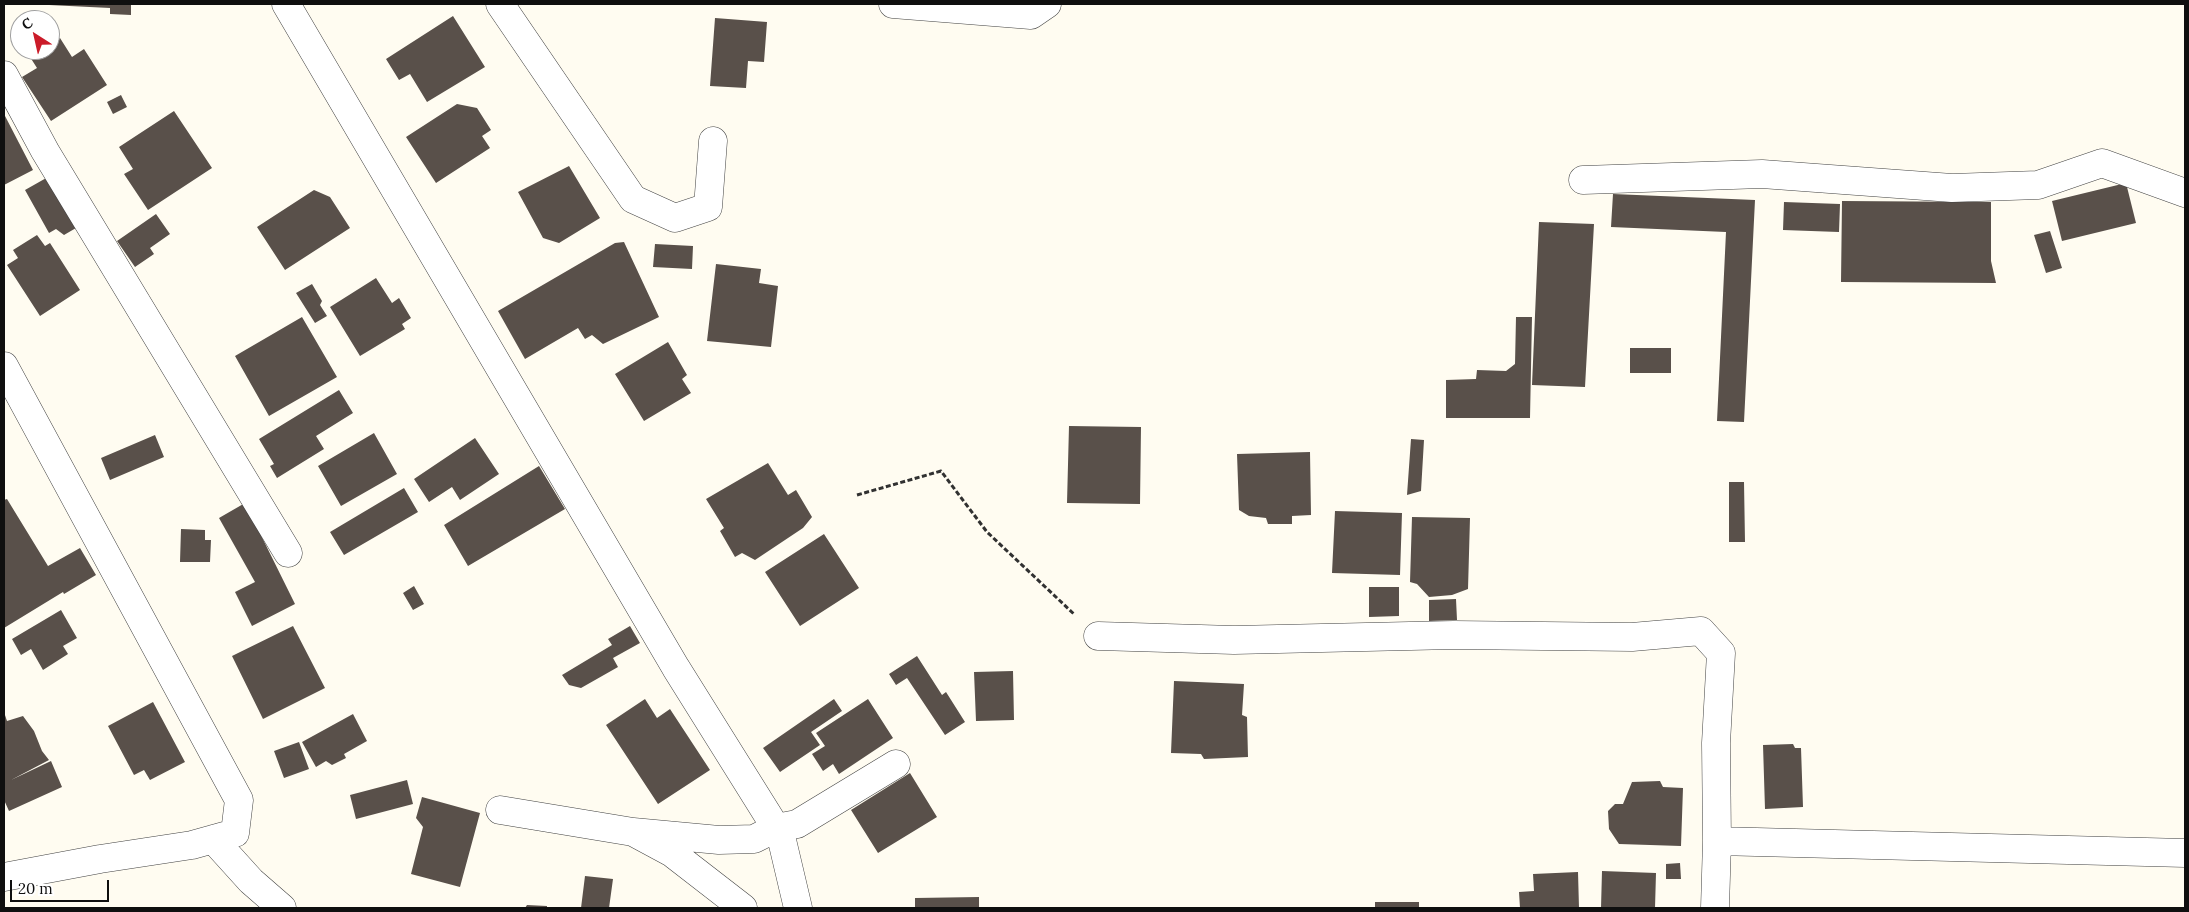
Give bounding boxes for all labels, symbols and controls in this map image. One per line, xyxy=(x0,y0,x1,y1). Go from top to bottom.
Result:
north arrow xyxy=(10,10,60,60)
text: С xyxy=(18,13,36,34)
scale bar xyxy=(12,870,111,902)
text: 20 m xyxy=(18,879,53,898)

